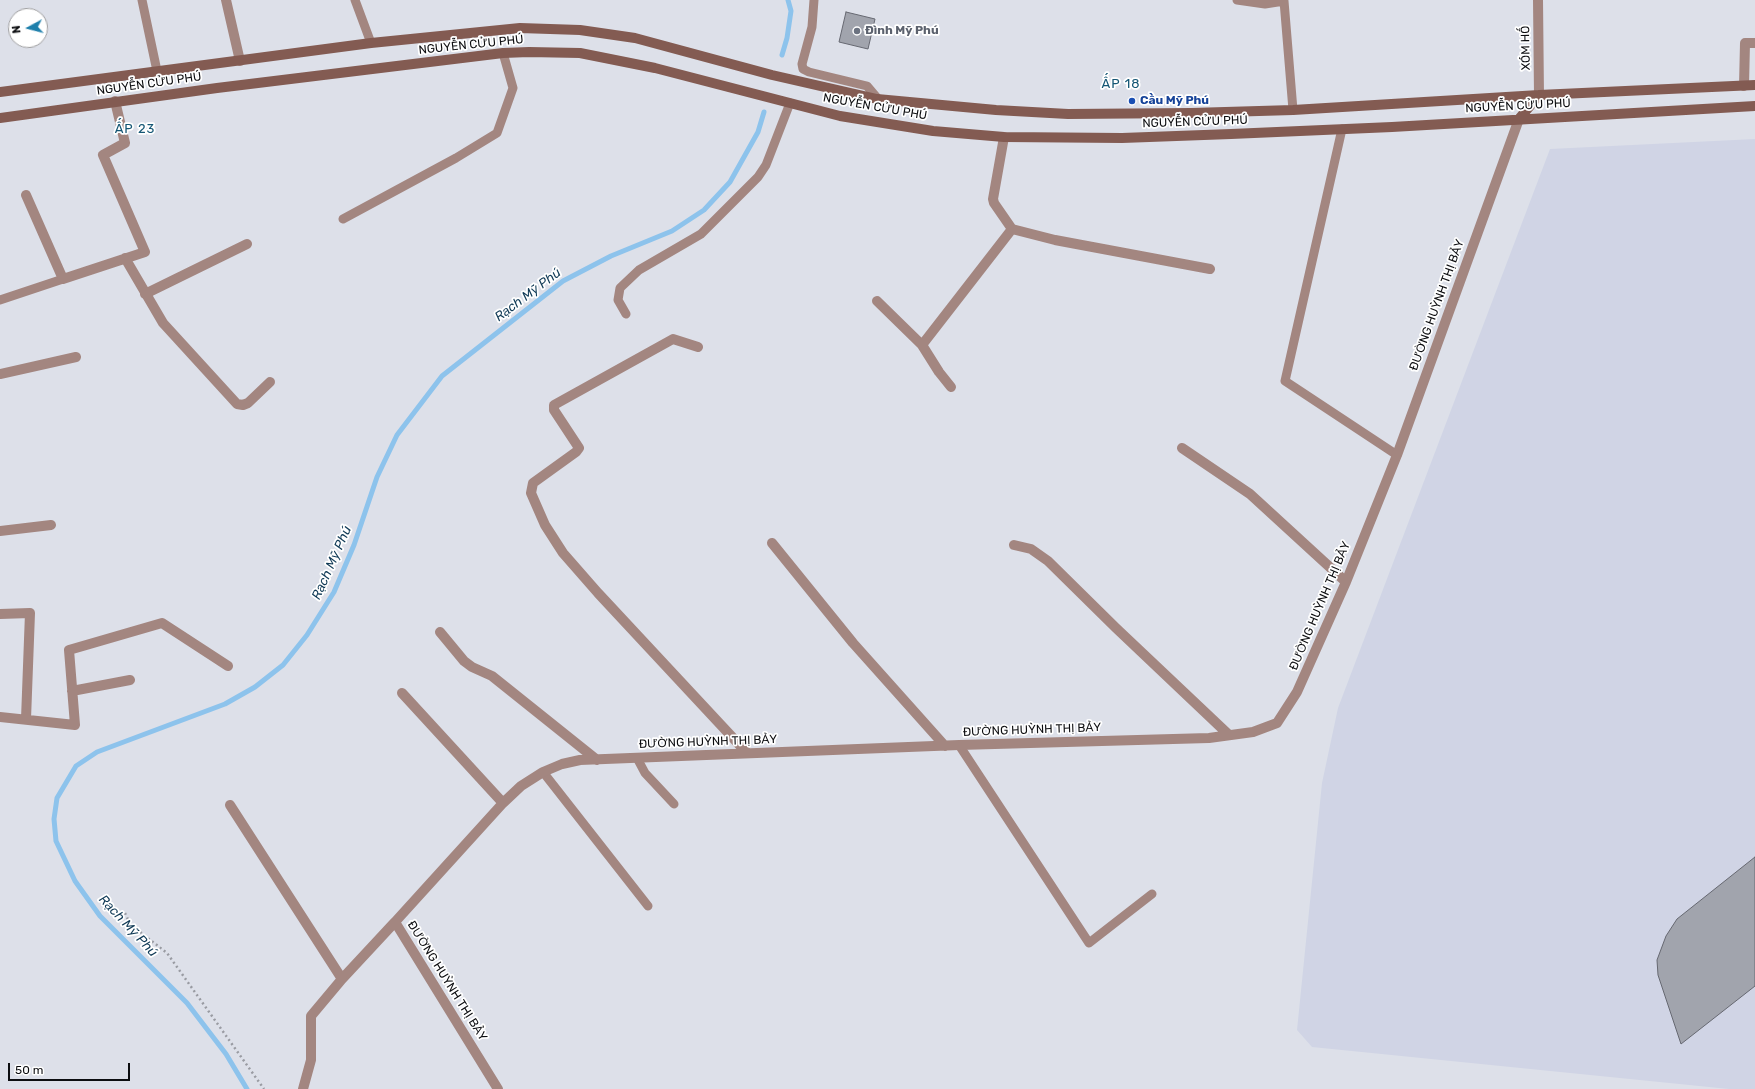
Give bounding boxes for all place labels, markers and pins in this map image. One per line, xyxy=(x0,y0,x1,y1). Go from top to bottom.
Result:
place label: Đình Mỹ Phú xyxy=(865,24,939,38)
marker: Đình Mỹ Phú xyxy=(852,26,862,36)
place label: Cầu Mỹ Phú xyxy=(1140,94,1209,108)
marker: Cầu Mỹ Phú xyxy=(1127,96,1137,106)

